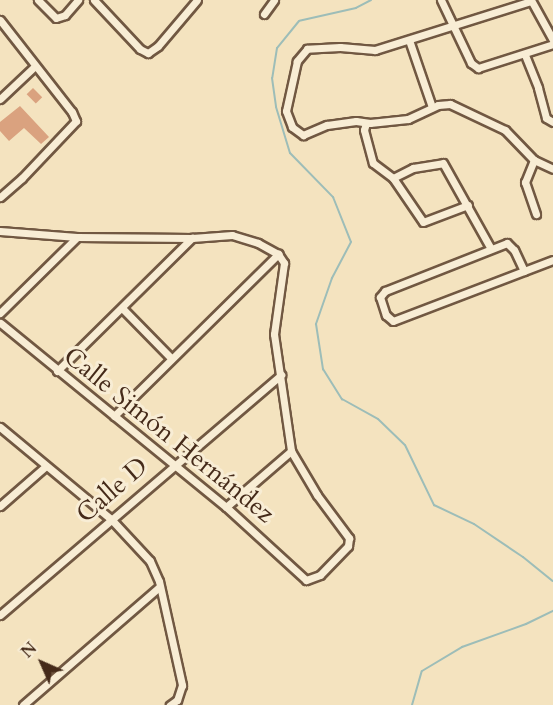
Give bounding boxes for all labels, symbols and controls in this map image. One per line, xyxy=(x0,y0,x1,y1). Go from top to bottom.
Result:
street label: Calle Simón Hernández xyxy=(57,340,281,530)
street label: Calle D xyxy=(70,451,154,529)
north arrow xyxy=(12,633,72,693)
text: N xyxy=(17,638,42,663)

